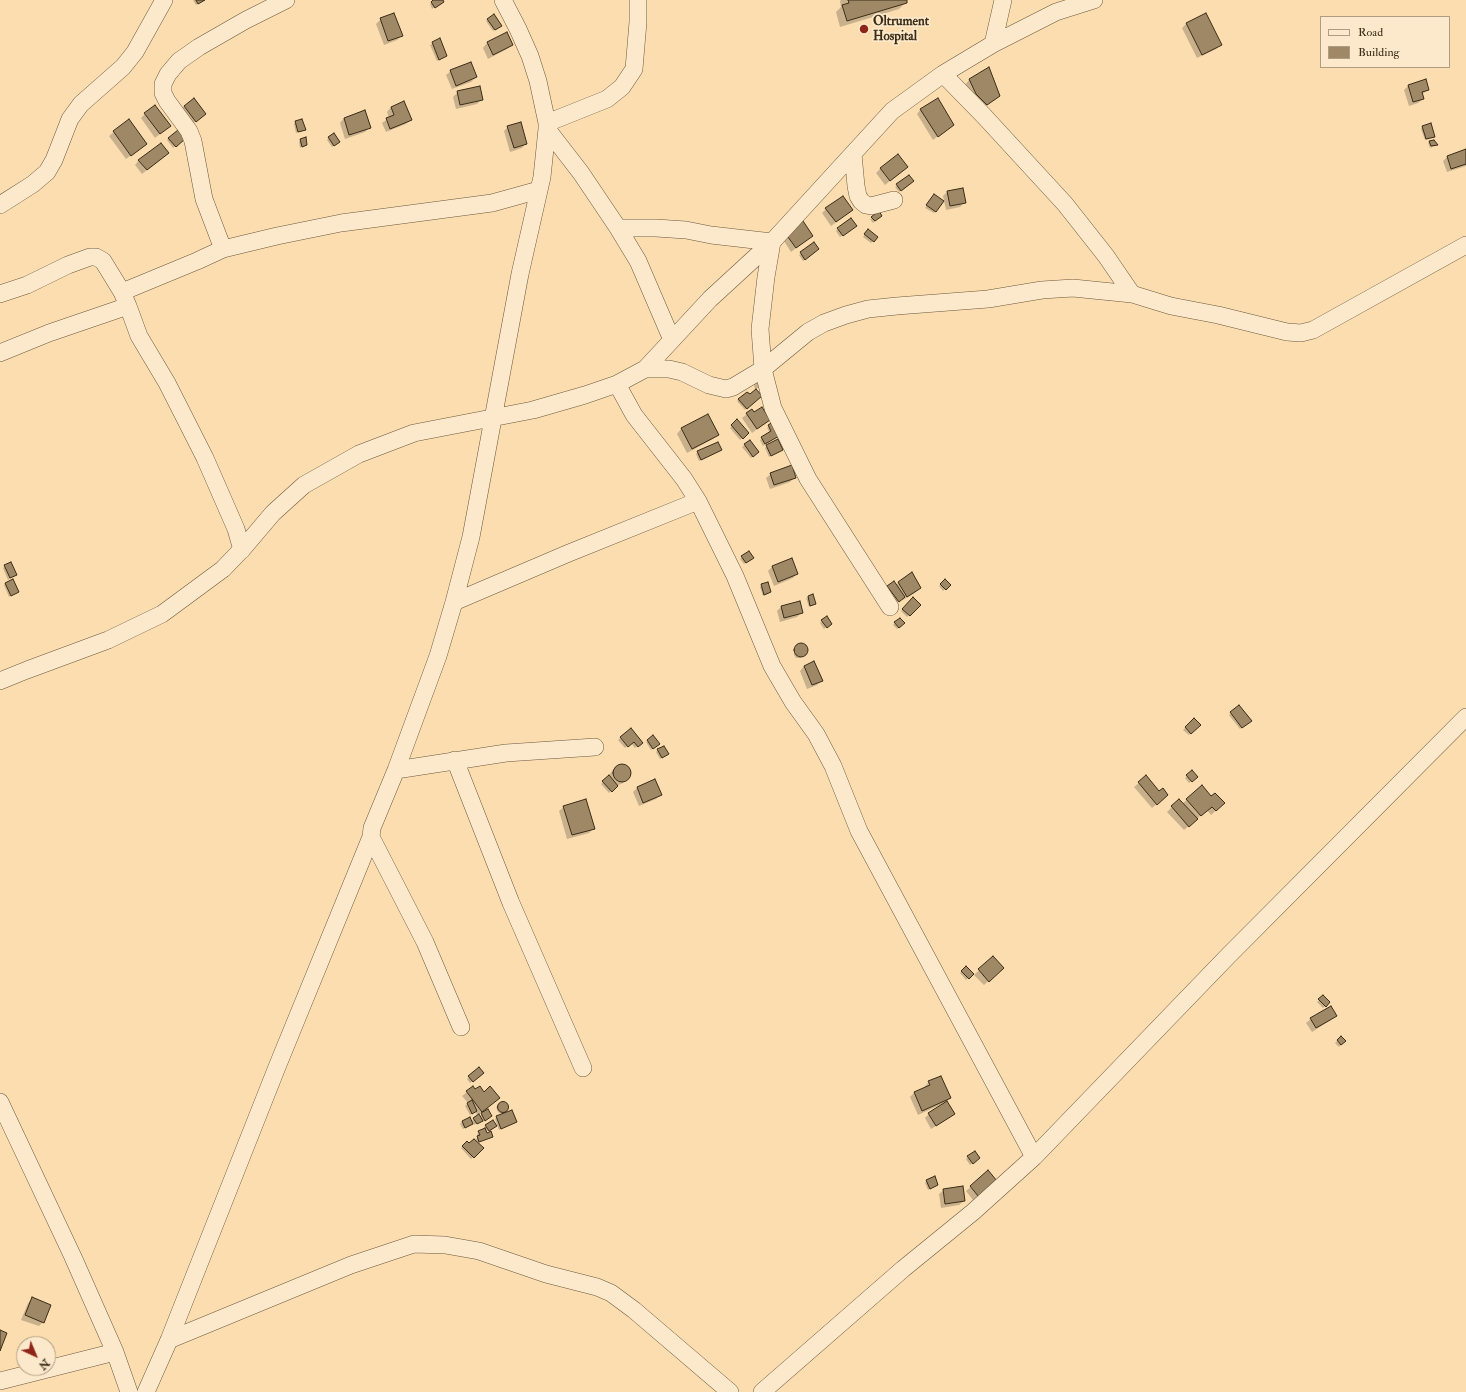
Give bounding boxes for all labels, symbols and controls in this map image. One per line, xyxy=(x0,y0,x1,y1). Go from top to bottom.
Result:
place label: Oltrument Hospital xyxy=(873,14,929,45)
legend xyxy=(1320,16,1450,68)
marker: Oltrument Hospital xyxy=(858,23,870,35)
text: Road xyxy=(1358,25,1383,40)
text: Building xyxy=(1358,45,1399,60)
north arrow xyxy=(16,1336,56,1376)
text: N xyxy=(36,1356,52,1372)

